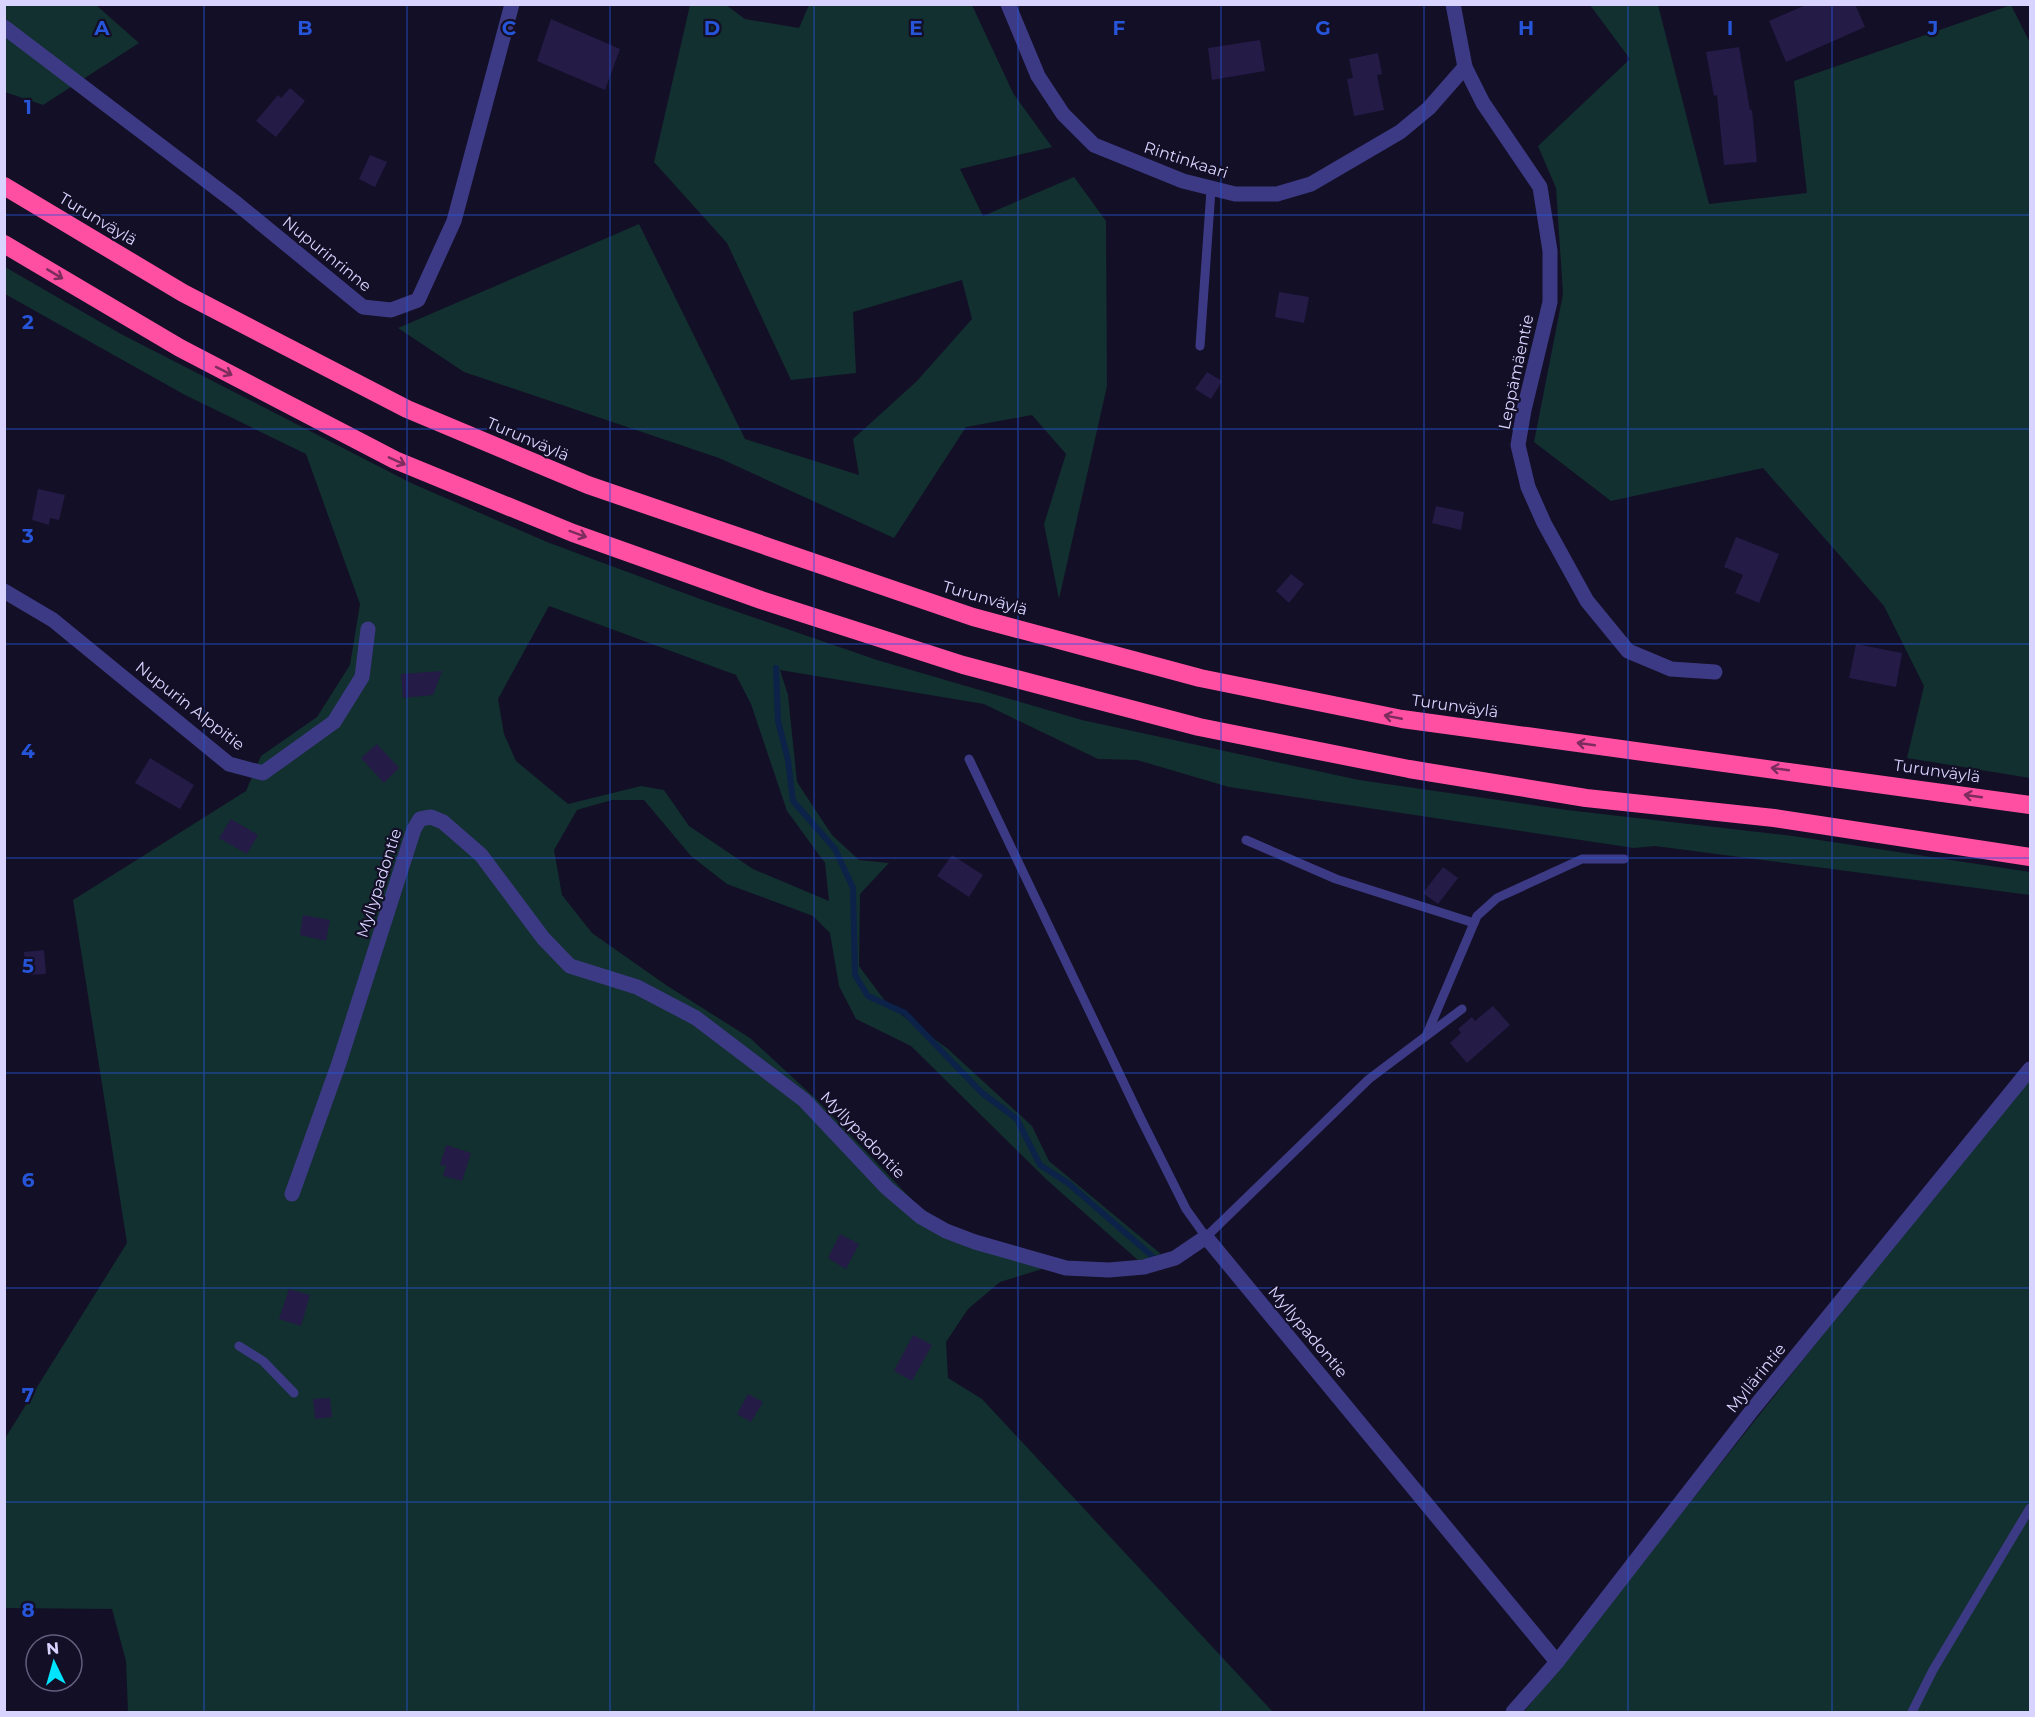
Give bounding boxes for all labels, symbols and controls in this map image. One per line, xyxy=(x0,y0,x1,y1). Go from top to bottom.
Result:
text: A xyxy=(93,16,110,40)
text: B xyxy=(297,16,313,40)
text: C xyxy=(502,16,517,40)
text: D xyxy=(704,16,720,40)
text: E xyxy=(909,16,923,40)
text: F xyxy=(1113,16,1126,40)
text: G xyxy=(1315,16,1331,40)
text: H xyxy=(1518,16,1534,40)
text: I xyxy=(1727,16,1733,40)
text: J xyxy=(1927,16,1938,40)
text: 1 xyxy=(24,95,32,119)
street label: Rintinkaari xyxy=(1142,137,1230,183)
street label: Turunväylä xyxy=(56,188,140,250)
street label: Nupurinrinne xyxy=(279,212,375,296)
one-way arrow xyxy=(46,269,63,281)
text: 2 xyxy=(22,310,34,334)
street label: Leppämäentie xyxy=(1495,313,1537,431)
one-way arrow xyxy=(215,365,232,377)
street label: Turunväylä xyxy=(484,413,572,465)
one-way arrow xyxy=(388,455,406,467)
text: 3 xyxy=(21,524,34,548)
one-way arrow xyxy=(568,530,586,541)
street label: Turunväylä xyxy=(940,577,1030,619)
street label: Nupurin Alppitie xyxy=(132,658,248,754)
street label: Turunväylä xyxy=(1410,691,1500,721)
one-way arrow xyxy=(1384,711,1403,722)
text: 4 xyxy=(21,739,35,763)
one-way arrow xyxy=(1577,739,1596,750)
street label: Turunväylä xyxy=(1892,756,1982,786)
one-way arrow xyxy=(1770,763,1790,774)
one-way arrow xyxy=(1963,791,1983,802)
street label: Myllypadontie xyxy=(352,826,406,940)
text: 5 xyxy=(22,954,34,978)
street label: Myllypadontie xyxy=(817,1088,909,1182)
text: 6 xyxy=(22,1168,35,1192)
street label: Myllypadontie xyxy=(1264,1282,1352,1382)
street label: Myllärintie xyxy=(1722,1339,1790,1417)
text: 7 xyxy=(22,1383,34,1407)
text: 8 xyxy=(21,1598,35,1622)
north arrow xyxy=(24,1633,84,1693)
text: N xyxy=(45,1639,60,1659)

